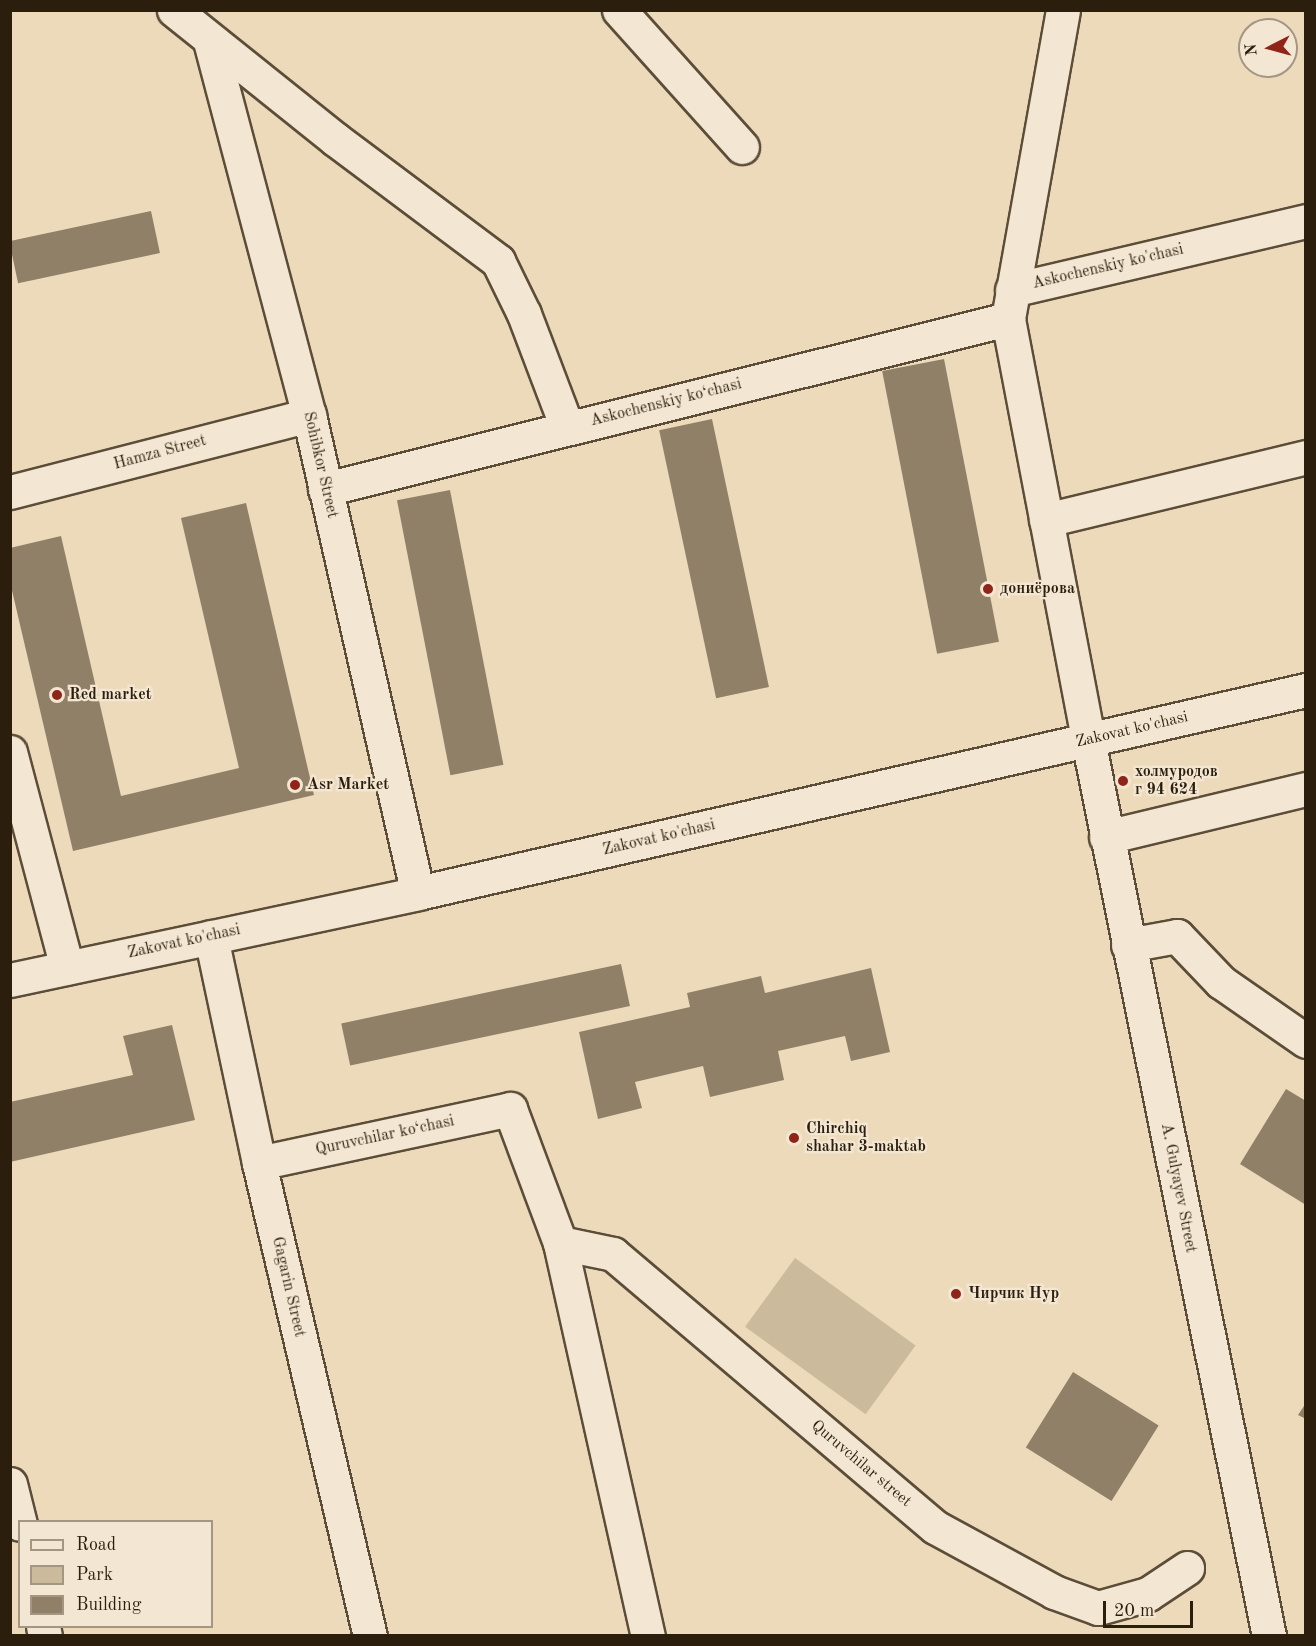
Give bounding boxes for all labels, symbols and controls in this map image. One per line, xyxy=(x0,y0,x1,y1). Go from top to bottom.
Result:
north arrow xyxy=(1238,18,1298,78)
text: N xyxy=(1243,43,1261,57)
street label: Askochenskiy ko'chasi xyxy=(1031,240,1185,294)
street label: Askochenskiy ko‘chasi xyxy=(588,375,744,431)
street label: Sohibkor Street xyxy=(298,410,342,520)
street label: Hamza Street xyxy=(112,431,208,475)
place label: дониёрова xyxy=(1000,579,1075,599)
marker: дониёрова xyxy=(981,582,995,596)
place label: Red market xyxy=(69,685,152,705)
marker: Red market xyxy=(50,688,64,702)
street label: Zakovat ko'chasi xyxy=(1074,708,1190,752)
place label: холмуродов г 94 624 xyxy=(1135,762,1218,800)
marker: холмуродов г 94 624 xyxy=(1116,774,1130,788)
place label: Asr Market xyxy=(307,775,389,795)
marker: Asr Market xyxy=(288,778,302,792)
street label: Zakovat ko'chasi xyxy=(601,816,717,860)
street label: Zakovat ko'chasi xyxy=(126,921,242,963)
street label: Quruvchilar ko‘chasi xyxy=(314,1112,456,1160)
place label: Chirchiq shahar 3-maktab xyxy=(806,1119,926,1157)
street label: A. Gulyayev Street xyxy=(1156,1122,1200,1254)
marker: Chirchiq shahar 3-maktab xyxy=(787,1131,801,1145)
street label: Gagarin Street xyxy=(267,1235,309,1339)
place label: Чирчик Нур xyxy=(968,1284,1059,1304)
marker: Чирчик Нур xyxy=(949,1287,963,1301)
street label: Quruvchilar street xyxy=(807,1416,915,1512)
legend xyxy=(18,1520,213,1628)
text: Road xyxy=(76,1536,116,1554)
text: Park xyxy=(76,1566,113,1584)
scale bar xyxy=(1106,1589,1196,1627)
text: Building xyxy=(76,1596,141,1614)
text: 20 m xyxy=(1114,1602,1154,1620)

